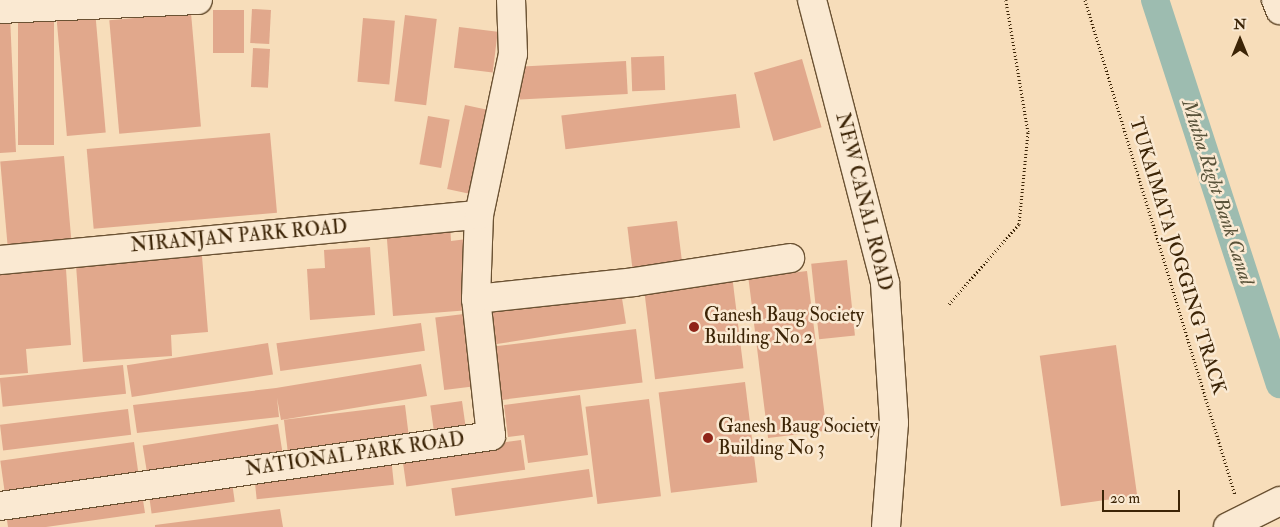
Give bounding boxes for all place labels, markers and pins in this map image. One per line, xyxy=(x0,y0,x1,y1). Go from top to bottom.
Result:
place label: Ganesh Baug Society Building No 2 xyxy=(704,305,864,349)
marker: Ganesh Baug Society Building No 2 xyxy=(688,321,700,333)
place label: Ganesh Baug Society Building No 3 xyxy=(718,416,878,460)
marker: Ganesh Baug Society Building No 3 xyxy=(702,432,714,444)

